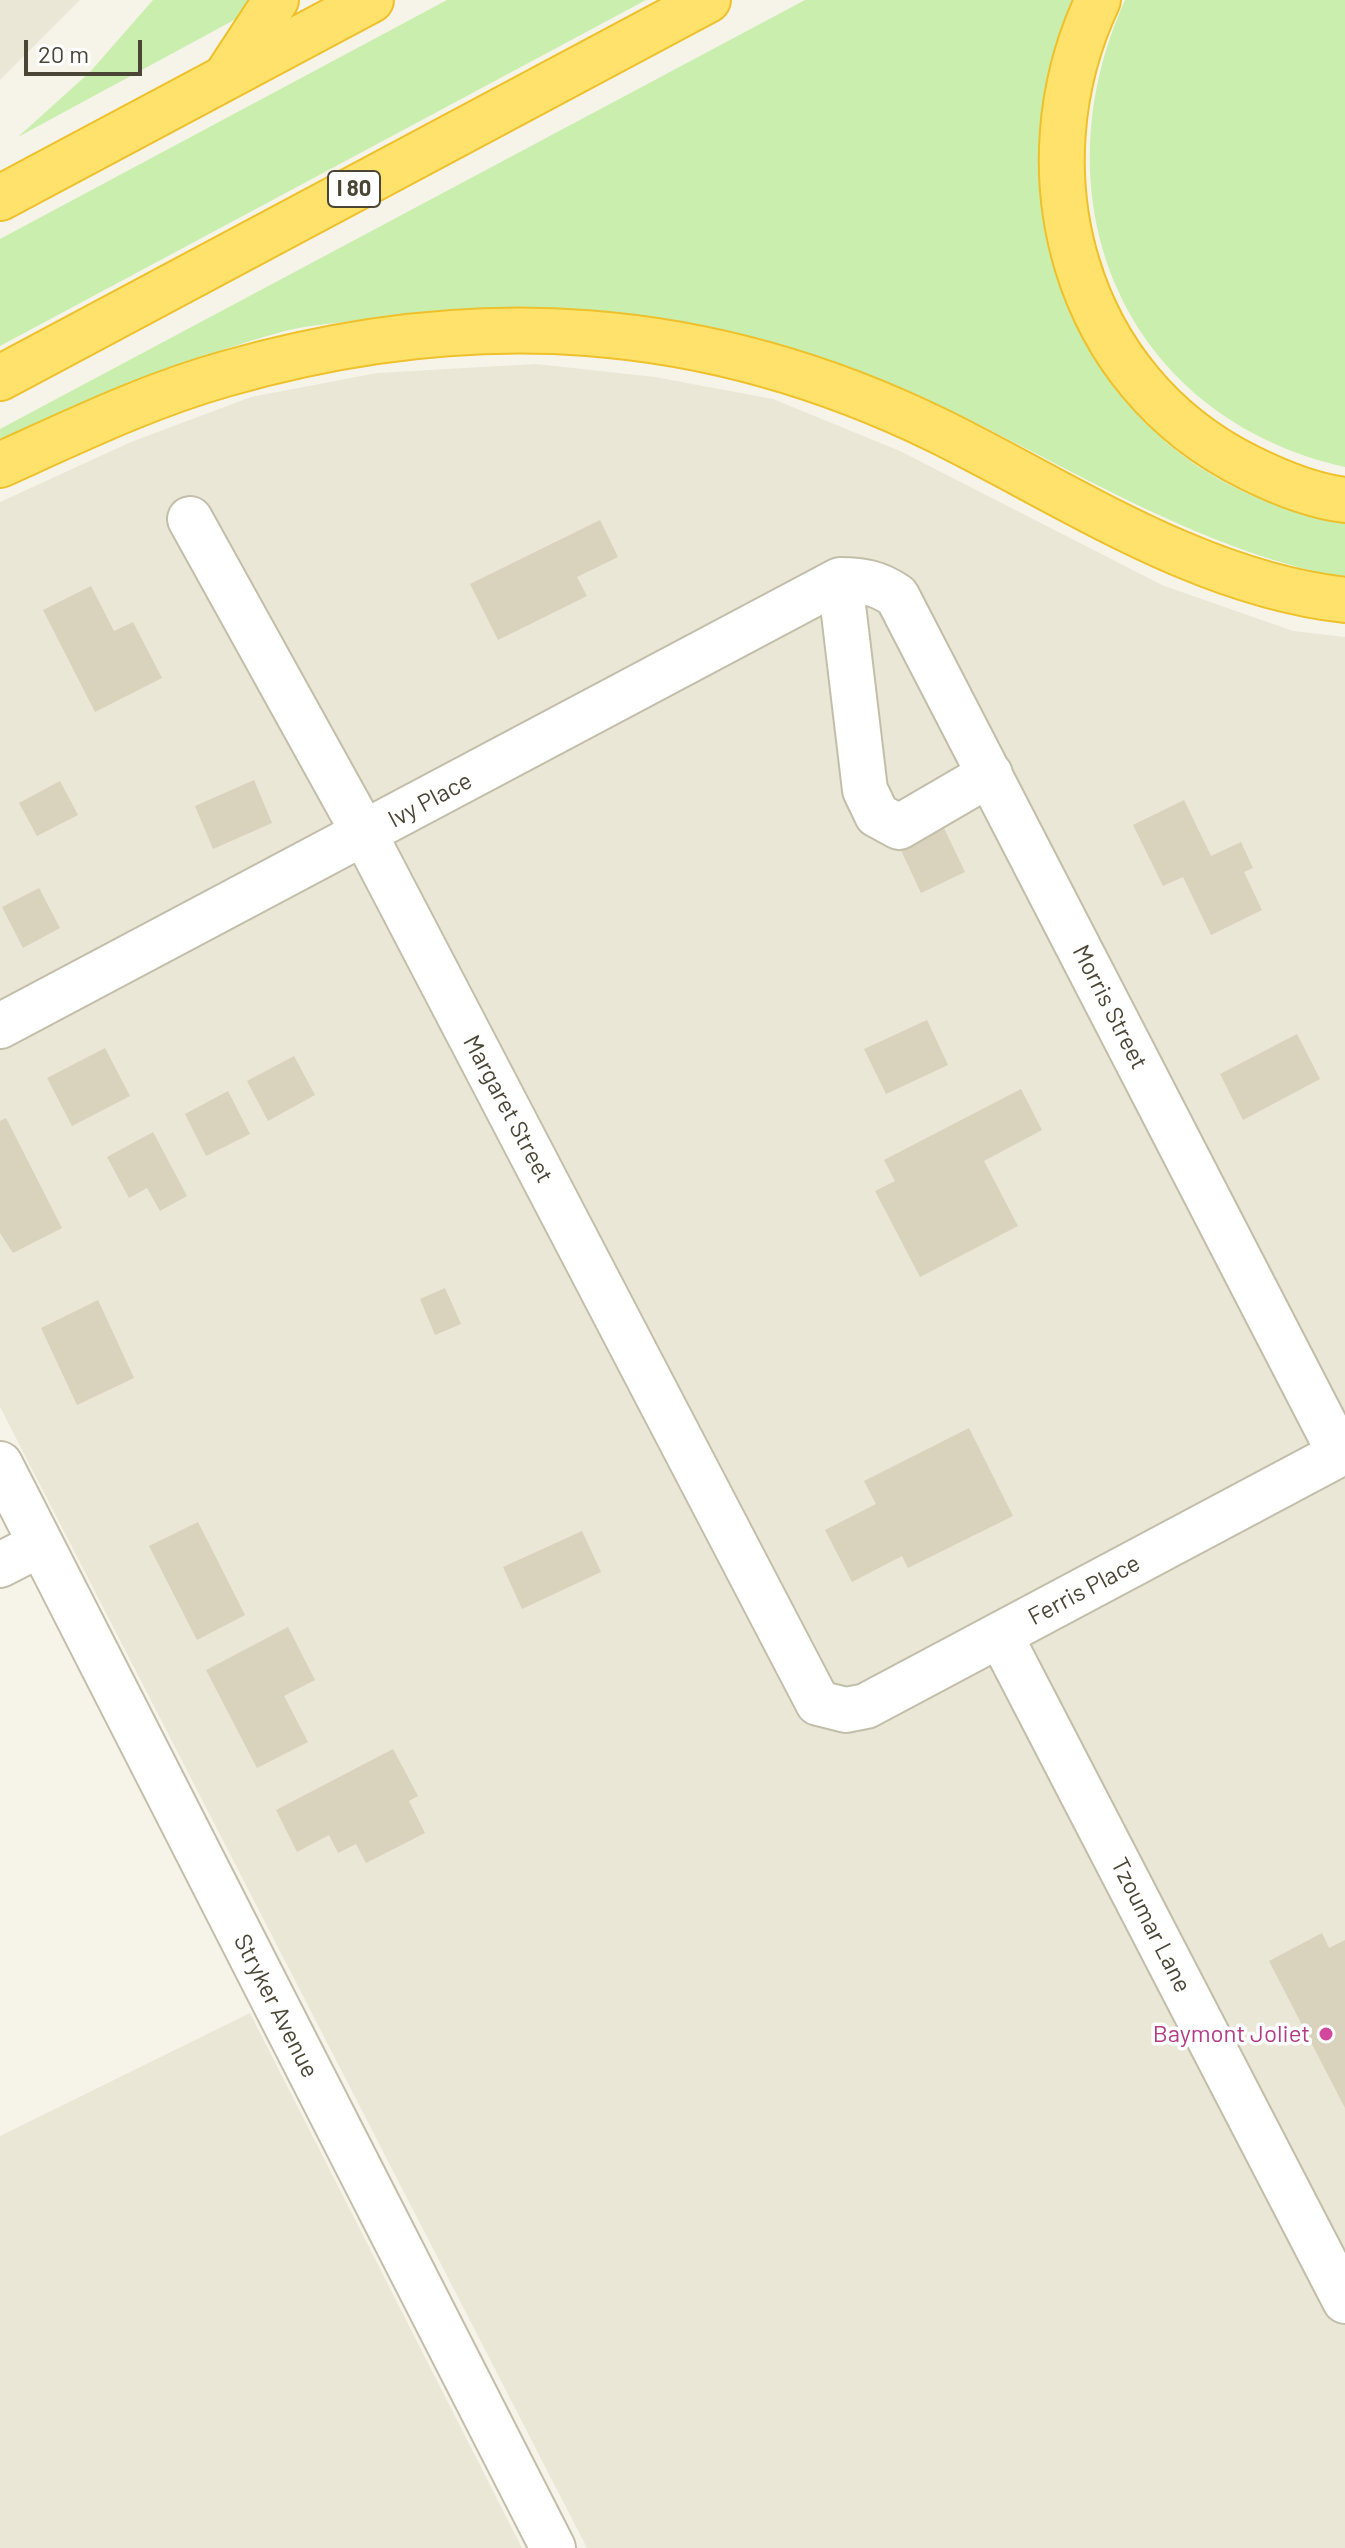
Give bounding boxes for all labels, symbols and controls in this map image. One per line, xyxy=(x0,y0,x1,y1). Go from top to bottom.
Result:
scale bar xyxy=(28,24,146,74)
text: 20 m xyxy=(38,39,89,68)
road number: I 80 xyxy=(328,171,380,207)
street label: Ivy Place xyxy=(383,766,477,834)
street label: Morris Street xyxy=(1066,940,1154,1074)
street label: Margaret Street xyxy=(457,1030,559,1188)
street label: Ferris Place xyxy=(1023,1549,1145,1631)
street label: Tzoumar Lane xyxy=(1105,1853,1197,1997)
street label: Stryker Avenue xyxy=(227,1929,325,2083)
place label: Baymont Joliet xyxy=(1153,2020,1310,2048)
marker: Baymont Joliet xyxy=(1317,2025,1335,2043)

